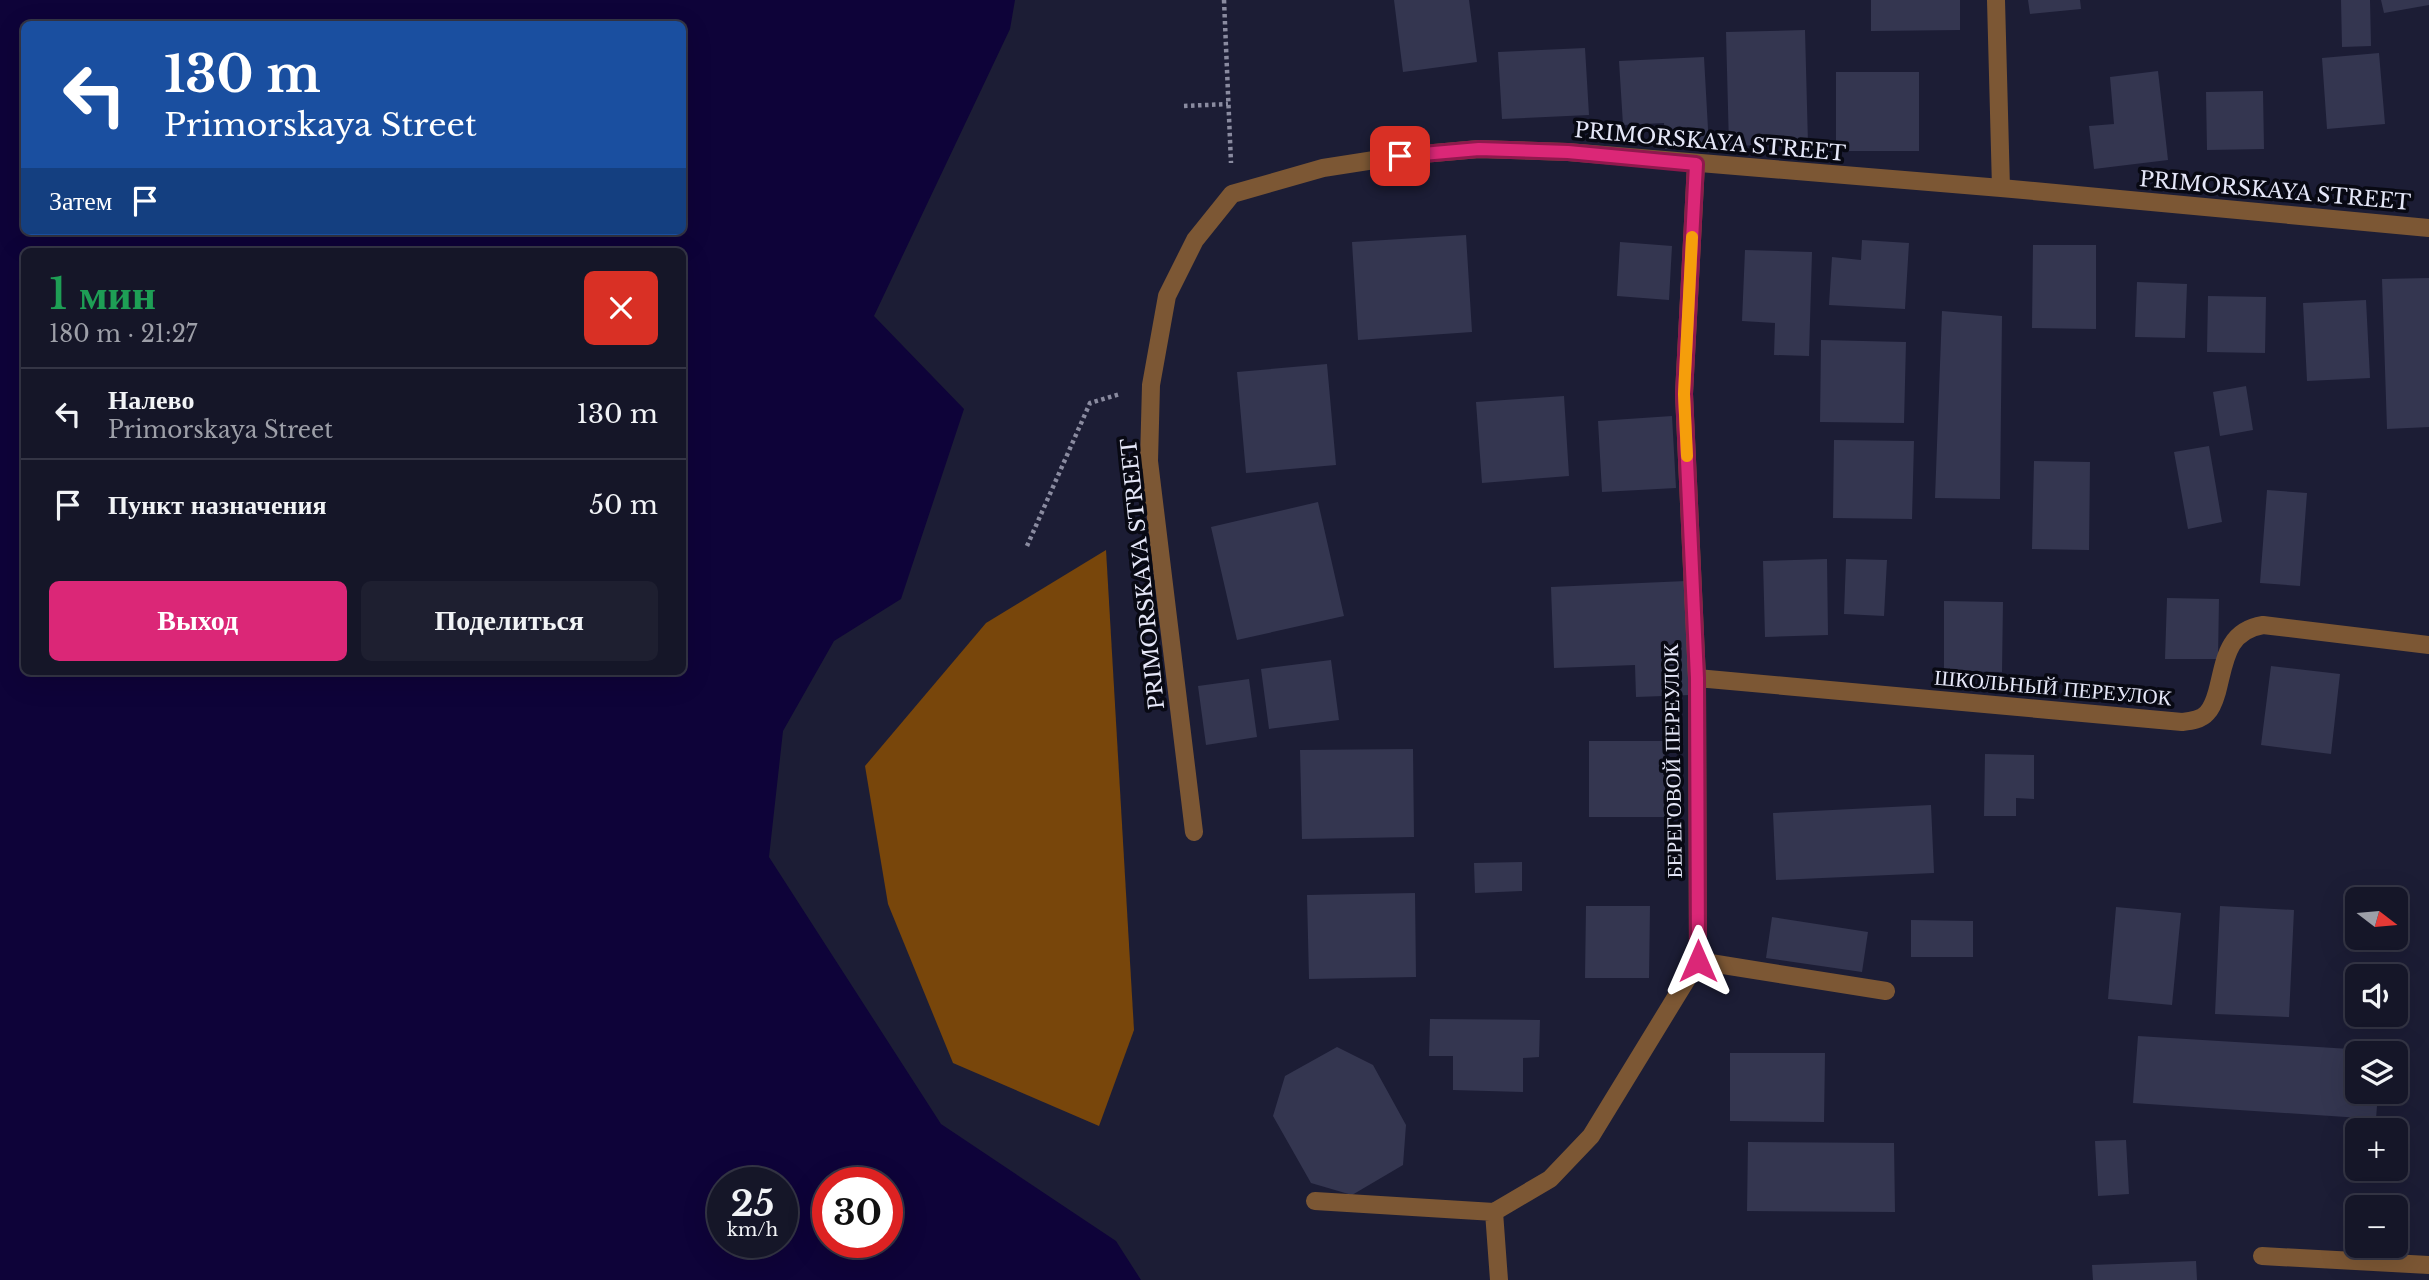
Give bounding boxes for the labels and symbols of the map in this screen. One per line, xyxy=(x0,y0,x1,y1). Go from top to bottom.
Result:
street label: PRIMORSKAYA STREET xyxy=(1573,117,1847,167)
pin xyxy=(1370,126,1430,186)
street label: PRIMORSKAYA STREET xyxy=(2138,166,2412,216)
street label: PRIMORSKAYA STREET xyxy=(1116,437,1170,711)
street label: БЕРЕГОВОЙ ПЕРЕУЛОК xyxy=(1658,642,1688,879)
street label: ШКОЛЬНЫЙ ПЕРЕУЛОК xyxy=(1933,665,2174,711)
north arrow xyxy=(2345,887,2408,950)
position arrow xyxy=(1661,924,1735,998)
speed limit sign: 30 xyxy=(812,1167,903,1258)

